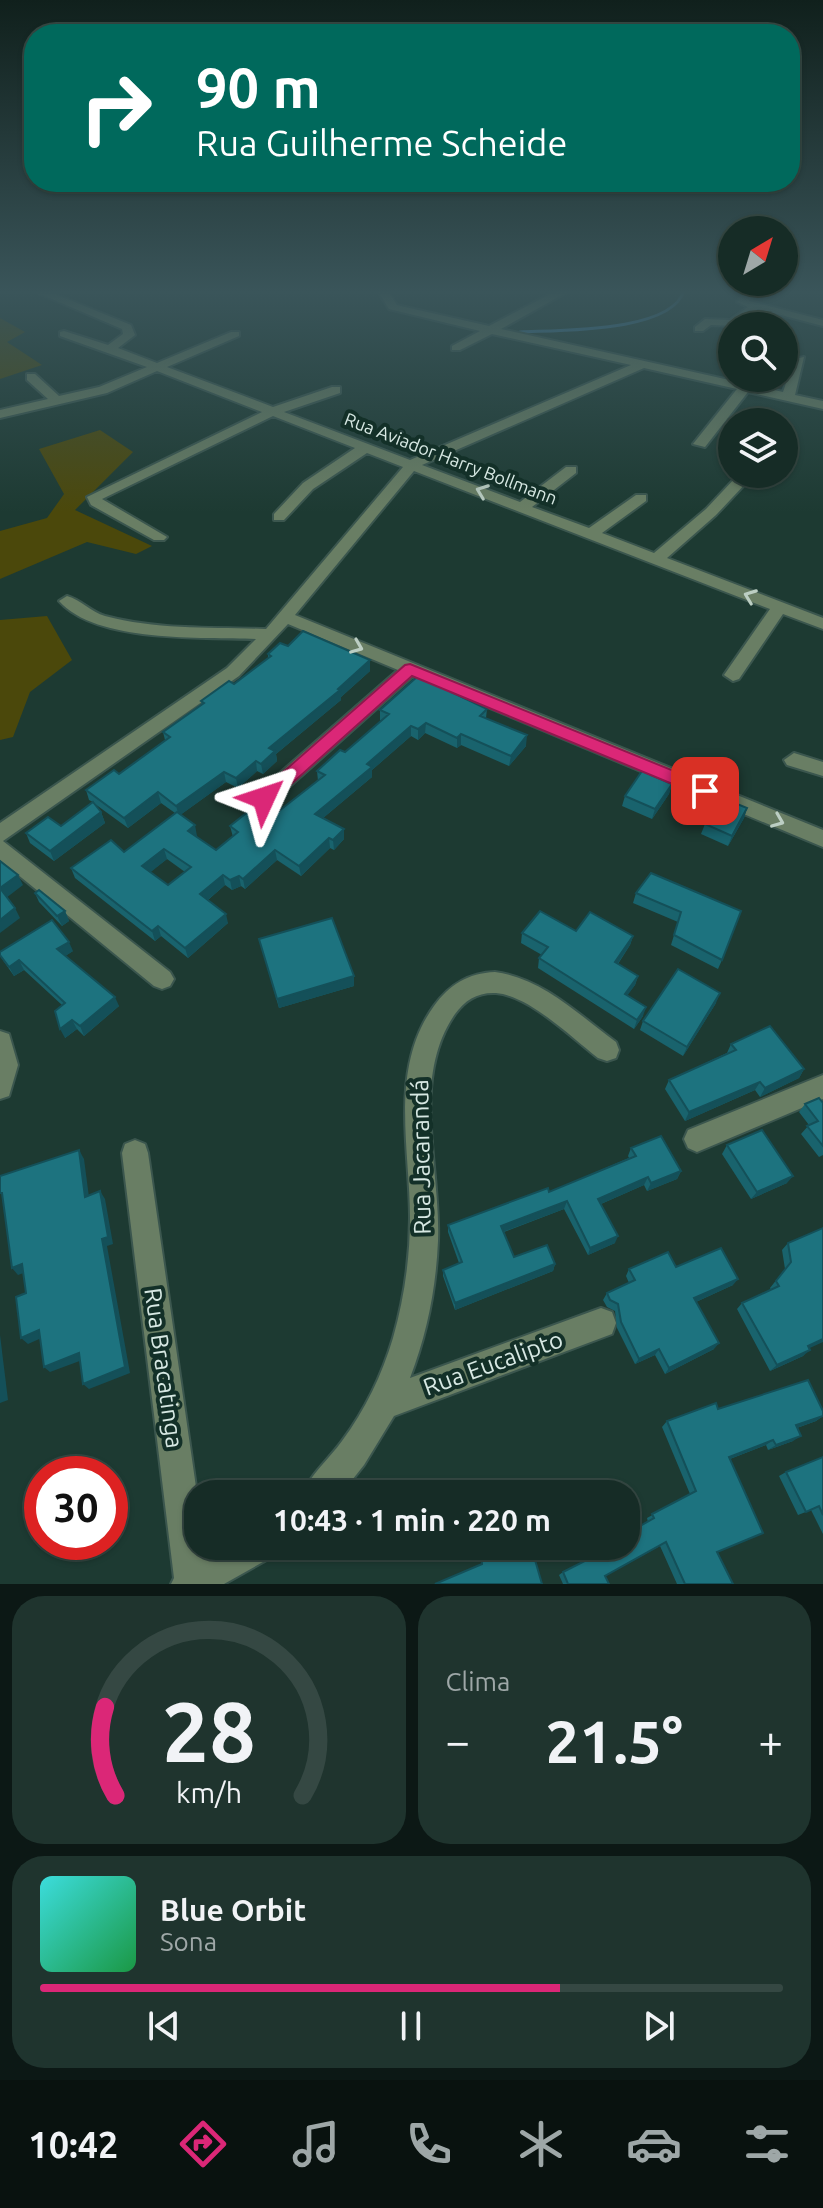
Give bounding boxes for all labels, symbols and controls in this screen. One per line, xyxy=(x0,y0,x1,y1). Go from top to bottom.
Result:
icon: right xyxy=(64,56,168,160)
text: 90 m xyxy=(196,56,321,119)
text: Rua Guilherme Scheide xyxy=(196,122,567,163)
north arrow xyxy=(718,216,798,296)
map controls xyxy=(718,216,798,488)
button: search xyxy=(718,312,798,392)
street label: Rua Aviador Harry Bollmann xyxy=(342,408,560,508)
button: layers xyxy=(718,408,798,488)
one-way arrow xyxy=(476,484,490,501)
one-way arrow xyxy=(744,589,758,605)
one-way arrow xyxy=(349,637,363,653)
position arrow xyxy=(222,756,306,840)
pin xyxy=(671,757,739,825)
icon: arrive xyxy=(683,769,727,813)
one-way arrow xyxy=(770,811,784,828)
street label: Rua Jacarandá xyxy=(406,1079,436,1235)
street label: Rua Bracatinga xyxy=(139,1286,189,1450)
street label: Rua Eucalipto xyxy=(420,1325,566,1401)
speed limit sign: 30 xyxy=(24,1456,128,1560)
text: 10:43 · 1 min · 220 m xyxy=(273,1503,551,1537)
text: Clima xyxy=(446,1667,510,1696)
text: 28 xyxy=(162,1684,256,1778)
text: 21.5° xyxy=(546,1707,683,1774)
text: − xyxy=(446,1716,470,1765)
text: + xyxy=(758,1716,783,1765)
text: km/h xyxy=(176,1776,242,1808)
text: Blue Orbit xyxy=(160,1893,306,1927)
text: Sona xyxy=(160,1927,217,1956)
icon: previous xyxy=(142,2004,186,2048)
icon: pause xyxy=(389,2004,433,2048)
icon: next xyxy=(637,2004,681,2048)
icon: directions xyxy=(175,2116,231,2172)
icon: music xyxy=(288,2116,344,2172)
icon: phone xyxy=(401,2116,457,2172)
icon: climate xyxy=(513,2116,569,2172)
icon: car xyxy=(626,2116,682,2172)
icon: filters xyxy=(739,2116,795,2172)
text: 10:42 xyxy=(28,2124,118,2165)

